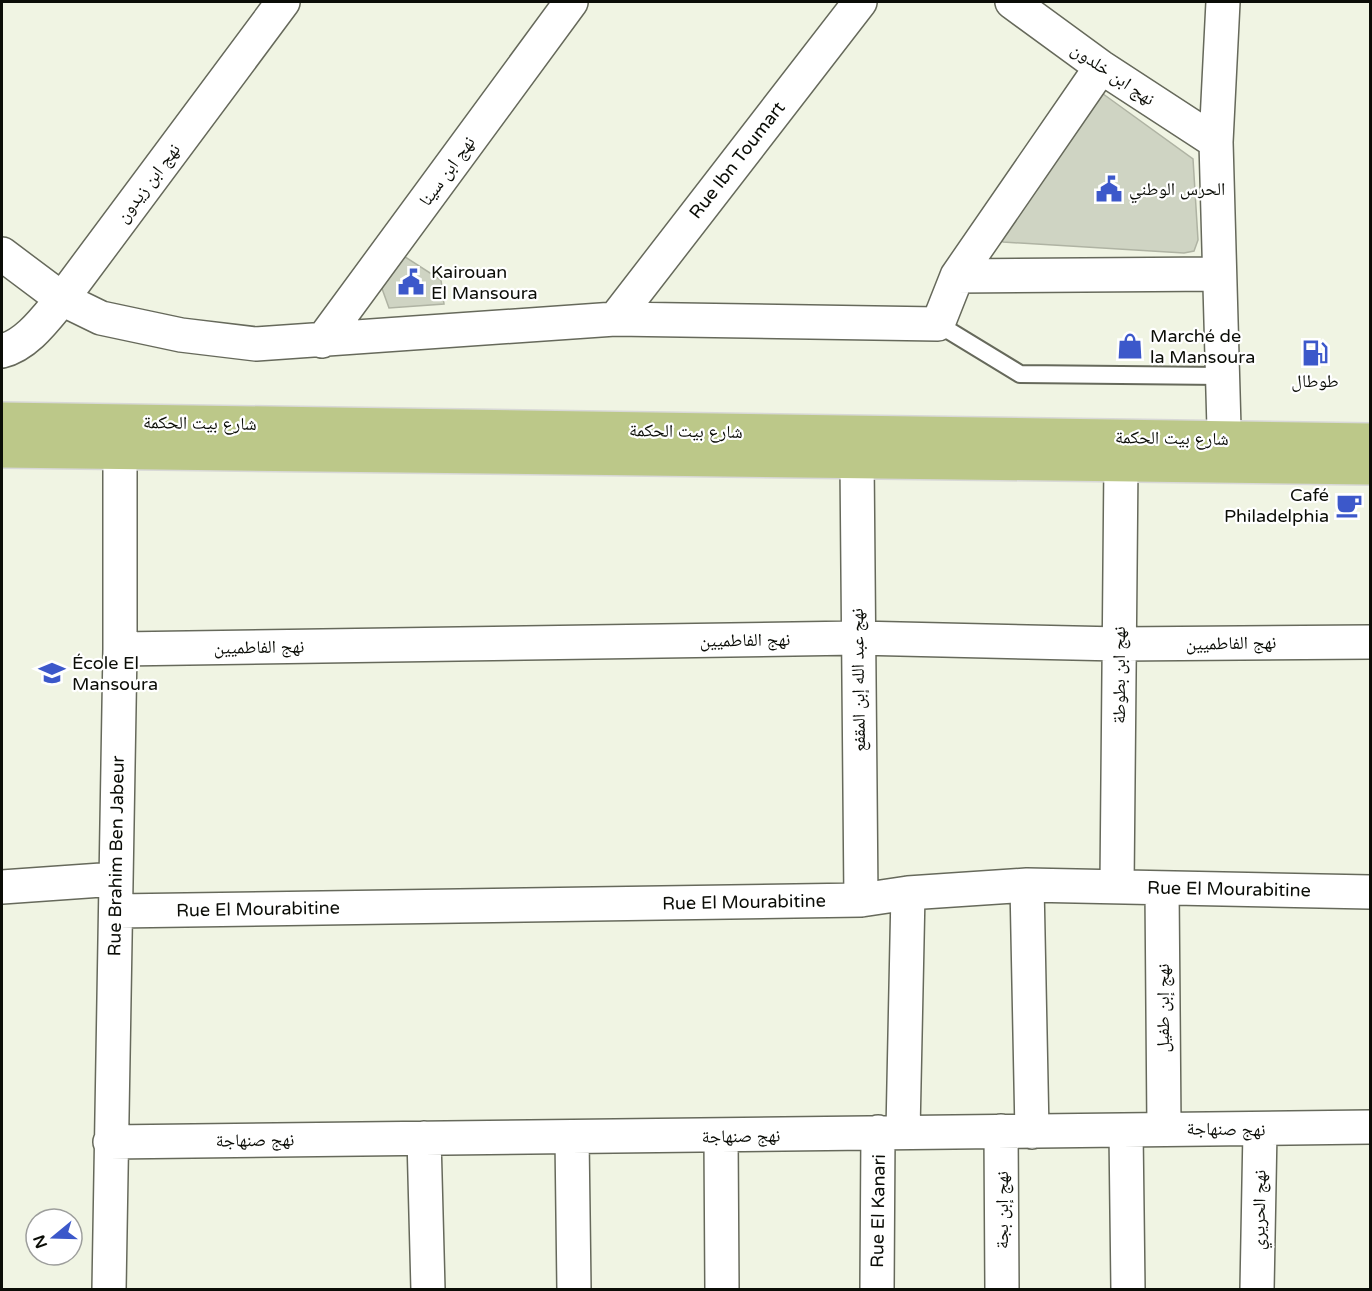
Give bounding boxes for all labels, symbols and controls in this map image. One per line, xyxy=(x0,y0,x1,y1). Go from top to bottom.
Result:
street label: نهج ابن خلدون xyxy=(1066,38,1159,111)
street label: Rue Ibn Toumart xyxy=(684,97,790,223)
street label: نهج ابن سينا xyxy=(414,132,481,211)
street label: نهج ابن زيدون xyxy=(111,139,186,228)
public building icon: الحرس الوطني xyxy=(1094,174,1124,204)
place label: الحرس الوطني xyxy=(1129,178,1225,204)
place label: Kairouan El Mansoura xyxy=(431,261,538,304)
public building icon: Kairouan El Mansoura xyxy=(396,267,426,297)
place label: Marché de la Mansoura xyxy=(1150,325,1255,368)
shop icon: Marché de la Mansoura xyxy=(1115,331,1145,361)
fuel station icon: طوطال xyxy=(1300,338,1330,368)
place label: طوطال xyxy=(1291,370,1339,392)
street label: شارع بيت الحكمة xyxy=(143,411,257,435)
street label: شارع بيت الحكمة xyxy=(629,419,743,443)
street label: شارع بيت الحكمة xyxy=(1115,426,1229,450)
place label: Café Philadelphia xyxy=(1224,484,1329,527)
cafe icon: Café Philadelphia xyxy=(1334,490,1364,520)
street label: نهج عبد الله إبن المقفع xyxy=(846,608,871,752)
street label: نهج ابن بطوطة xyxy=(1108,626,1131,724)
street label: نهج الفاطميين xyxy=(699,628,791,653)
street label: نهج الفاطميين xyxy=(1185,631,1277,656)
street label: نهج الفاطميين xyxy=(213,635,305,660)
place label: École El Mansoura xyxy=(72,652,158,695)
school or university icon: École El Mansoura xyxy=(37,658,67,688)
street label: Rue Brahim Ben Jabeur xyxy=(103,755,129,957)
street label: Rue El Mourabitine xyxy=(1147,877,1311,901)
street label: Rue El Mourabitine xyxy=(662,890,826,914)
street label: Rue El Mourabitine xyxy=(176,897,340,921)
street label: نهج إبن طفيل xyxy=(1152,964,1175,1052)
street label: نهج صنهاجة xyxy=(1186,1117,1266,1142)
street label: نهج صنهاجة xyxy=(701,1124,781,1149)
street label: نهج صنهاجة xyxy=(215,1128,295,1153)
street label: Rue El Kanari xyxy=(866,1154,890,1268)
street label: نهج الحريري xyxy=(1247,1170,1274,1250)
street label: نهج إبن بجة xyxy=(991,1171,1014,1249)
north arrow xyxy=(24,1207,84,1267)
text: N xyxy=(29,1232,52,1251)

